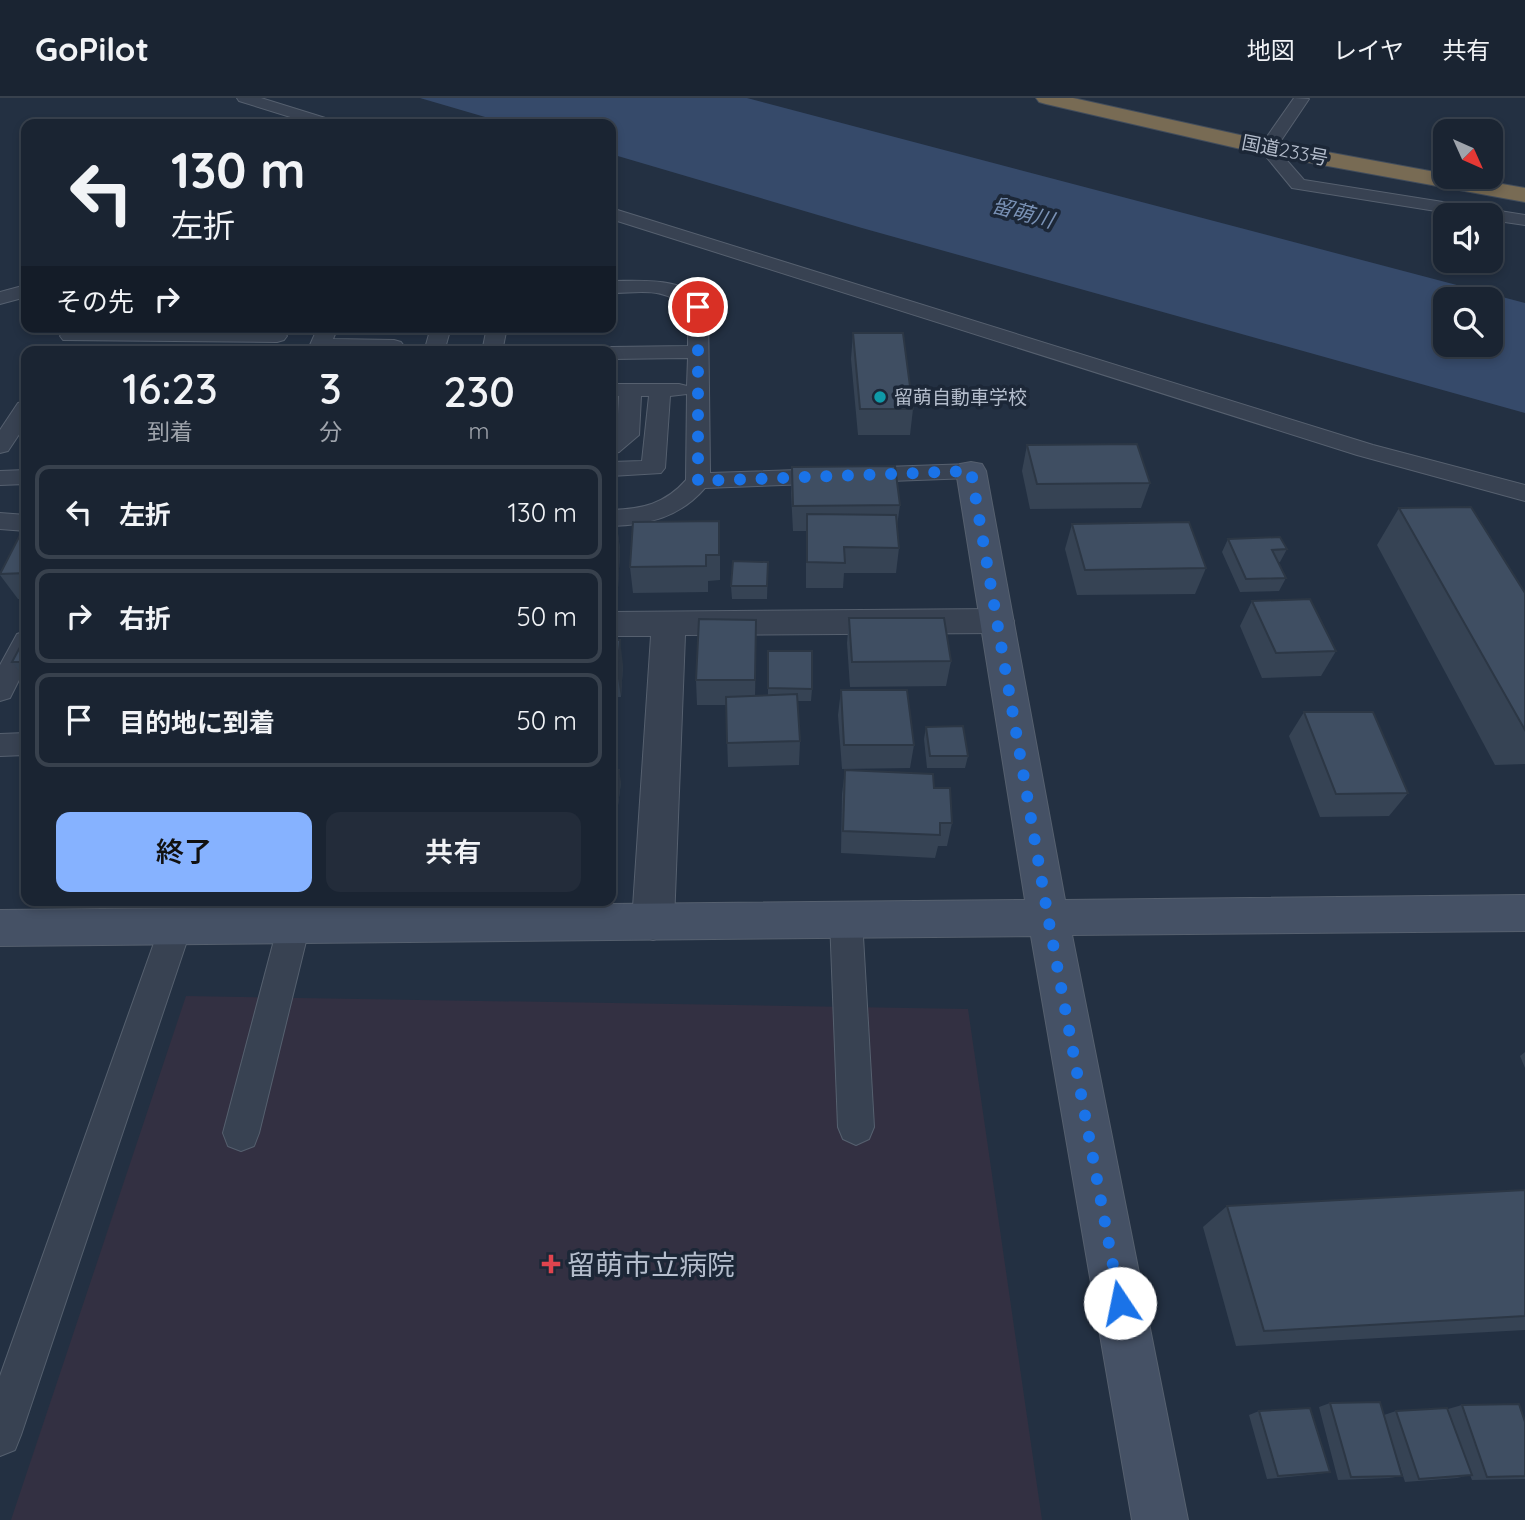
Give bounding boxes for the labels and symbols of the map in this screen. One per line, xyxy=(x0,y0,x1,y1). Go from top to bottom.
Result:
north arrow xyxy=(1433,119,1503,189)
street label: 国道233号 xyxy=(1240,130,1330,170)
water label: 留萌川 xyxy=(989,191,1059,233)
pin xyxy=(668,277,728,337)
place label: 留萌自動車学校 xyxy=(894,385,1027,409)
marker: 留萌自動車学校 xyxy=(872,389,888,405)
place label: 留萌市立病院 xyxy=(567,1247,735,1282)
marker: 留萌市立病院 xyxy=(541,1254,561,1274)
position arrow xyxy=(1083,1266,1157,1340)

